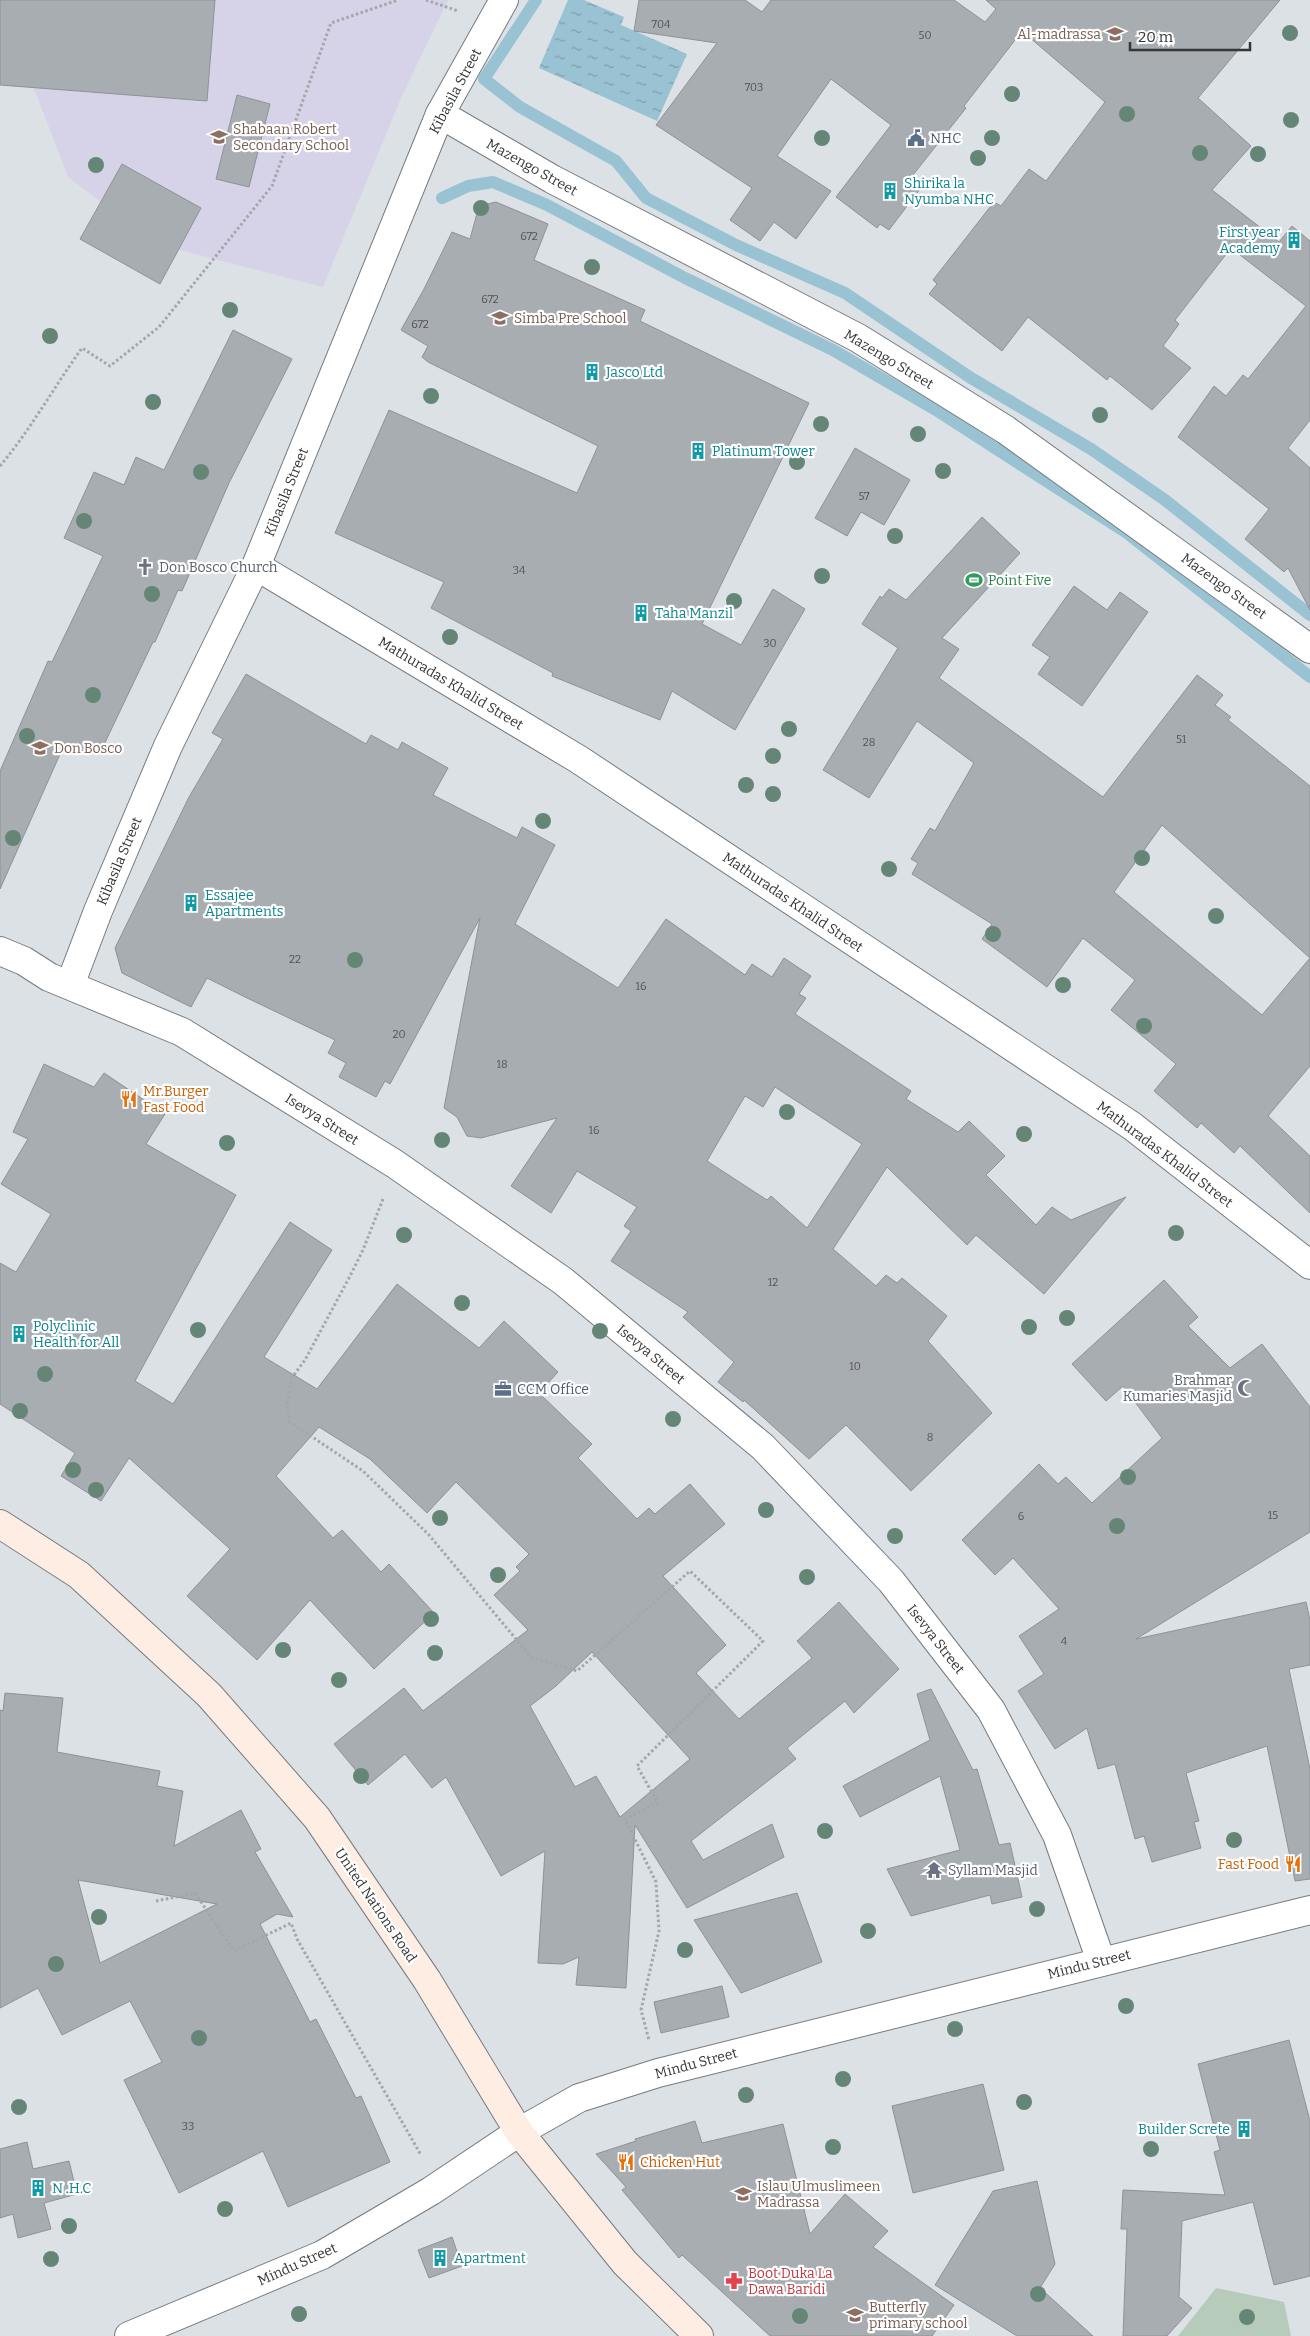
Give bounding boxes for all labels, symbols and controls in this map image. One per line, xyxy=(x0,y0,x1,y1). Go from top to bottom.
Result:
house number: 704 xyxy=(652,18,671,31)
scale bar xyxy=(1130,20,1250,52)
school or university icon: Al-madrassa xyxy=(1105,24,1125,44)
place label: Al-madrassa xyxy=(1017,26,1101,43)
text: 20 m xyxy=(1138,28,1174,46)
house number: 50 xyxy=(919,29,931,42)
street label: Kibasila Street xyxy=(426,46,485,137)
house number: 703 xyxy=(745,81,763,94)
place label: Shabaan Robert Secondary School xyxy=(233,121,349,154)
school or university icon: Shabaan Robert Secondary School xyxy=(209,127,229,147)
public building icon: NHC xyxy=(906,128,926,148)
place label: NHC xyxy=(930,130,961,147)
street label: Mazengo Street xyxy=(483,135,580,199)
place label: Shirika la Nyumba NHC xyxy=(904,175,994,208)
building icon: Shirika la Nyumba NHC xyxy=(880,181,900,201)
place label: First year Academy xyxy=(1219,224,1281,257)
house number: 672 xyxy=(520,230,538,243)
building icon: First year Academy xyxy=(1284,230,1304,250)
house number: 672 xyxy=(481,293,499,306)
school or university icon: Simba Pre School xyxy=(490,308,510,328)
place label: Simba Pre School xyxy=(514,310,627,327)
house number: 672 xyxy=(411,318,429,331)
street label: Mazengo Street xyxy=(841,326,936,393)
building icon: Jasco Ltd xyxy=(582,362,602,382)
place label: Jasco Ltd xyxy=(605,364,663,381)
building icon: Platinum Tower xyxy=(688,441,708,461)
place label: Platinum Tower xyxy=(712,443,815,460)
street label: Kibasila Street xyxy=(261,445,312,539)
house number: 57 xyxy=(858,490,870,503)
street label: Mazengo Street xyxy=(1178,550,1270,623)
church icon: Don Bosco Church xyxy=(135,557,155,577)
place label: Don Bosco Church xyxy=(159,559,278,576)
house number: 34 xyxy=(513,564,526,577)
sports icon: Point Five xyxy=(964,570,984,590)
place label: Point Five xyxy=(988,572,1051,589)
building icon: Taha Manzil xyxy=(631,603,651,623)
place label: Taha Manzil xyxy=(655,605,733,622)
street label: Mathuradas Khalid Street xyxy=(375,633,526,733)
house number: 30 xyxy=(763,637,777,650)
house number: 51 xyxy=(1176,733,1187,746)
house number: 28 xyxy=(863,736,875,749)
school or university icon: Don Bosco xyxy=(30,738,50,758)
place label: Don Bosco xyxy=(54,740,122,757)
street label: Kibasila Street xyxy=(93,814,146,908)
street label: Mathuradas Khalid Street xyxy=(719,849,866,956)
place label: Essajee Apartments xyxy=(205,887,283,920)
building icon: Essajee Apartments xyxy=(181,893,201,913)
house number: 22 xyxy=(289,953,301,966)
house number: 16 xyxy=(636,980,646,993)
house number: 20 xyxy=(392,1028,406,1041)
house number: 18 xyxy=(496,1058,508,1071)
place label: Mr.Burger Fast Food xyxy=(143,1083,209,1116)
restaurant icon: Mr.Burger Fast Food xyxy=(119,1089,139,1109)
street label: Isevya Street xyxy=(282,1090,362,1149)
street label: Mathuradas Khalid Street xyxy=(1093,1098,1236,1211)
house number: 16 xyxy=(589,1124,599,1137)
house number: 12 xyxy=(768,1276,778,1289)
place label: Polyclinic Health for All xyxy=(33,1318,119,1351)
street label: Isevya Street xyxy=(613,1321,688,1388)
building icon: Polyclinic Health for All xyxy=(9,1324,29,1344)
house number: 10 xyxy=(849,1360,861,1373)
place label: Brahmar Kumaries Masjid xyxy=(1123,1372,1232,1405)
mosque icon: Brahmar Kumaries Masjid xyxy=(1236,1378,1256,1398)
office icon: CCM Office xyxy=(493,1379,513,1399)
place label: CCM Office xyxy=(517,1381,589,1398)
house number: 8 xyxy=(927,1431,933,1444)
house number: 15 xyxy=(1268,1509,1278,1522)
house number: 6 xyxy=(1018,1510,1024,1523)
street label: Isevya Street xyxy=(903,1601,968,1677)
house number: 4 xyxy=(1061,1635,1068,1648)
street label: United Nations Road xyxy=(331,1845,420,1966)
restaurant icon: Fast Food xyxy=(1283,1854,1303,1874)
place label: Fast Food xyxy=(1218,1856,1279,1873)
temple icon: Syllam Masjid xyxy=(924,1860,944,1880)
place label: Syllam Masjid xyxy=(948,1862,1038,1879)
street label: Mindu Street xyxy=(1046,1946,1132,1983)
street label: Mindu Street xyxy=(653,2044,739,2083)
building icon: Builder Screte xyxy=(1234,2119,1254,2139)
house number: 33 xyxy=(182,2120,194,2133)
place label: Builder Screte xyxy=(1138,2121,1230,2138)
restaurant icon: Chicken Hut xyxy=(616,2152,636,2172)
place label: Chicken Hut xyxy=(640,2154,720,2171)
building icon: N .H.C xyxy=(28,2178,48,2198)
place label: Islau Ulmuslimeen Madrassa xyxy=(757,2178,881,2211)
place label: N .H.C xyxy=(52,2180,91,2197)
school or university icon: Islau Ulmuslimeen Madrassa xyxy=(733,2184,753,2204)
street label: Mindu Street xyxy=(255,2239,339,2289)
building icon: Apartment xyxy=(430,2248,450,2268)
place label: Apartment xyxy=(454,2250,526,2267)
place label: Boot Duka La Dawa Baridi xyxy=(748,2265,833,2298)
pharmacy icon: Boot Duka La Dawa Baridi xyxy=(724,2271,744,2291)
place label: Butterfly primary school xyxy=(869,2299,968,2332)
school or university icon: Butterfly primary school xyxy=(845,2305,865,2325)

